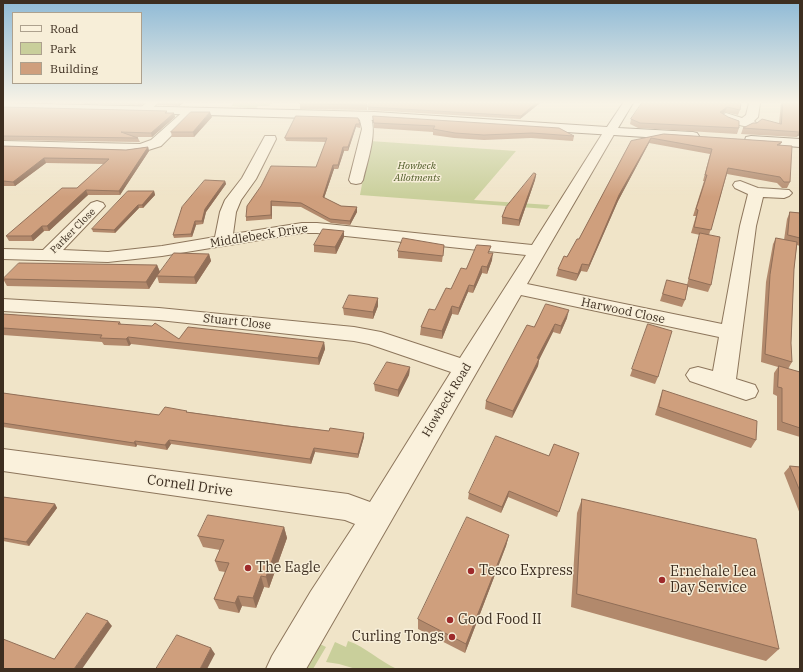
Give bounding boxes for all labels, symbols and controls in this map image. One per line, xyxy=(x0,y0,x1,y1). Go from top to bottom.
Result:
legend xyxy=(12,12,142,84)
text: Road xyxy=(50,21,79,36)
text: Park xyxy=(50,41,76,56)
text: Building xyxy=(50,61,98,76)
park label: Howbeck Allotments xyxy=(394,160,440,184)
street label: Parker Close xyxy=(48,206,98,256)
street label: Middlebeck Drive xyxy=(209,221,309,251)
street label: Harwood Close xyxy=(580,295,666,327)
street label: Stuart Close xyxy=(202,311,272,333)
street label: Howbeck Road xyxy=(419,360,475,440)
street label: Cornell Drive xyxy=(146,472,234,500)
place label: The Eagle xyxy=(256,560,320,576)
marker: The Eagle xyxy=(243,563,253,573)
place label: Tesco Express xyxy=(479,563,573,579)
place label: Ernehale Lea Day Service xyxy=(670,564,757,596)
marker: Tesco Express xyxy=(466,566,476,576)
marker: Ernehale Lea Day Service xyxy=(657,575,667,585)
place label: Good Food II xyxy=(458,612,542,628)
marker: Good Food II xyxy=(445,615,455,625)
place label: Curling Tongs xyxy=(352,629,444,645)
marker: Curling Tongs xyxy=(447,632,457,642)

